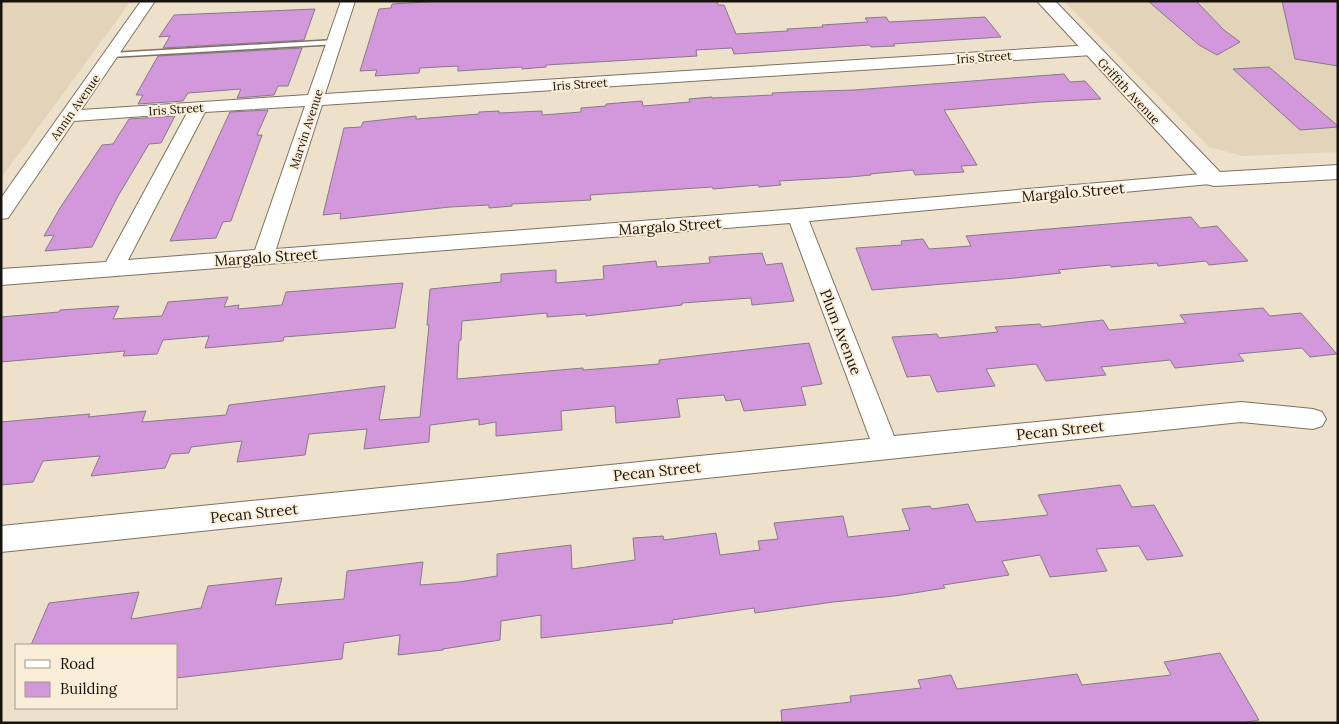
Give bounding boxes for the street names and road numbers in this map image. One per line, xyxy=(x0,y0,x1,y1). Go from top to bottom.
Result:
street label: Iris Street xyxy=(956,48,1012,66)
street label: Griffith Avenue xyxy=(1094,55,1164,128)
street label: Annin Avenue xyxy=(46,71,103,144)
street label: Iris Street xyxy=(552,75,608,93)
street label: Marvin Avenue xyxy=(286,87,326,171)
street label: Iris Street xyxy=(148,100,204,118)
street label: Margalo Street xyxy=(1021,178,1125,206)
street label: Margalo Street xyxy=(618,213,722,239)
street label: Margalo Street xyxy=(214,244,318,270)
street label: Plum Avenue xyxy=(816,286,866,378)
street label: Pecan Street xyxy=(1015,416,1105,444)
street label: Pecan Street xyxy=(612,457,702,485)
street label: Pecan Street xyxy=(209,499,299,527)

